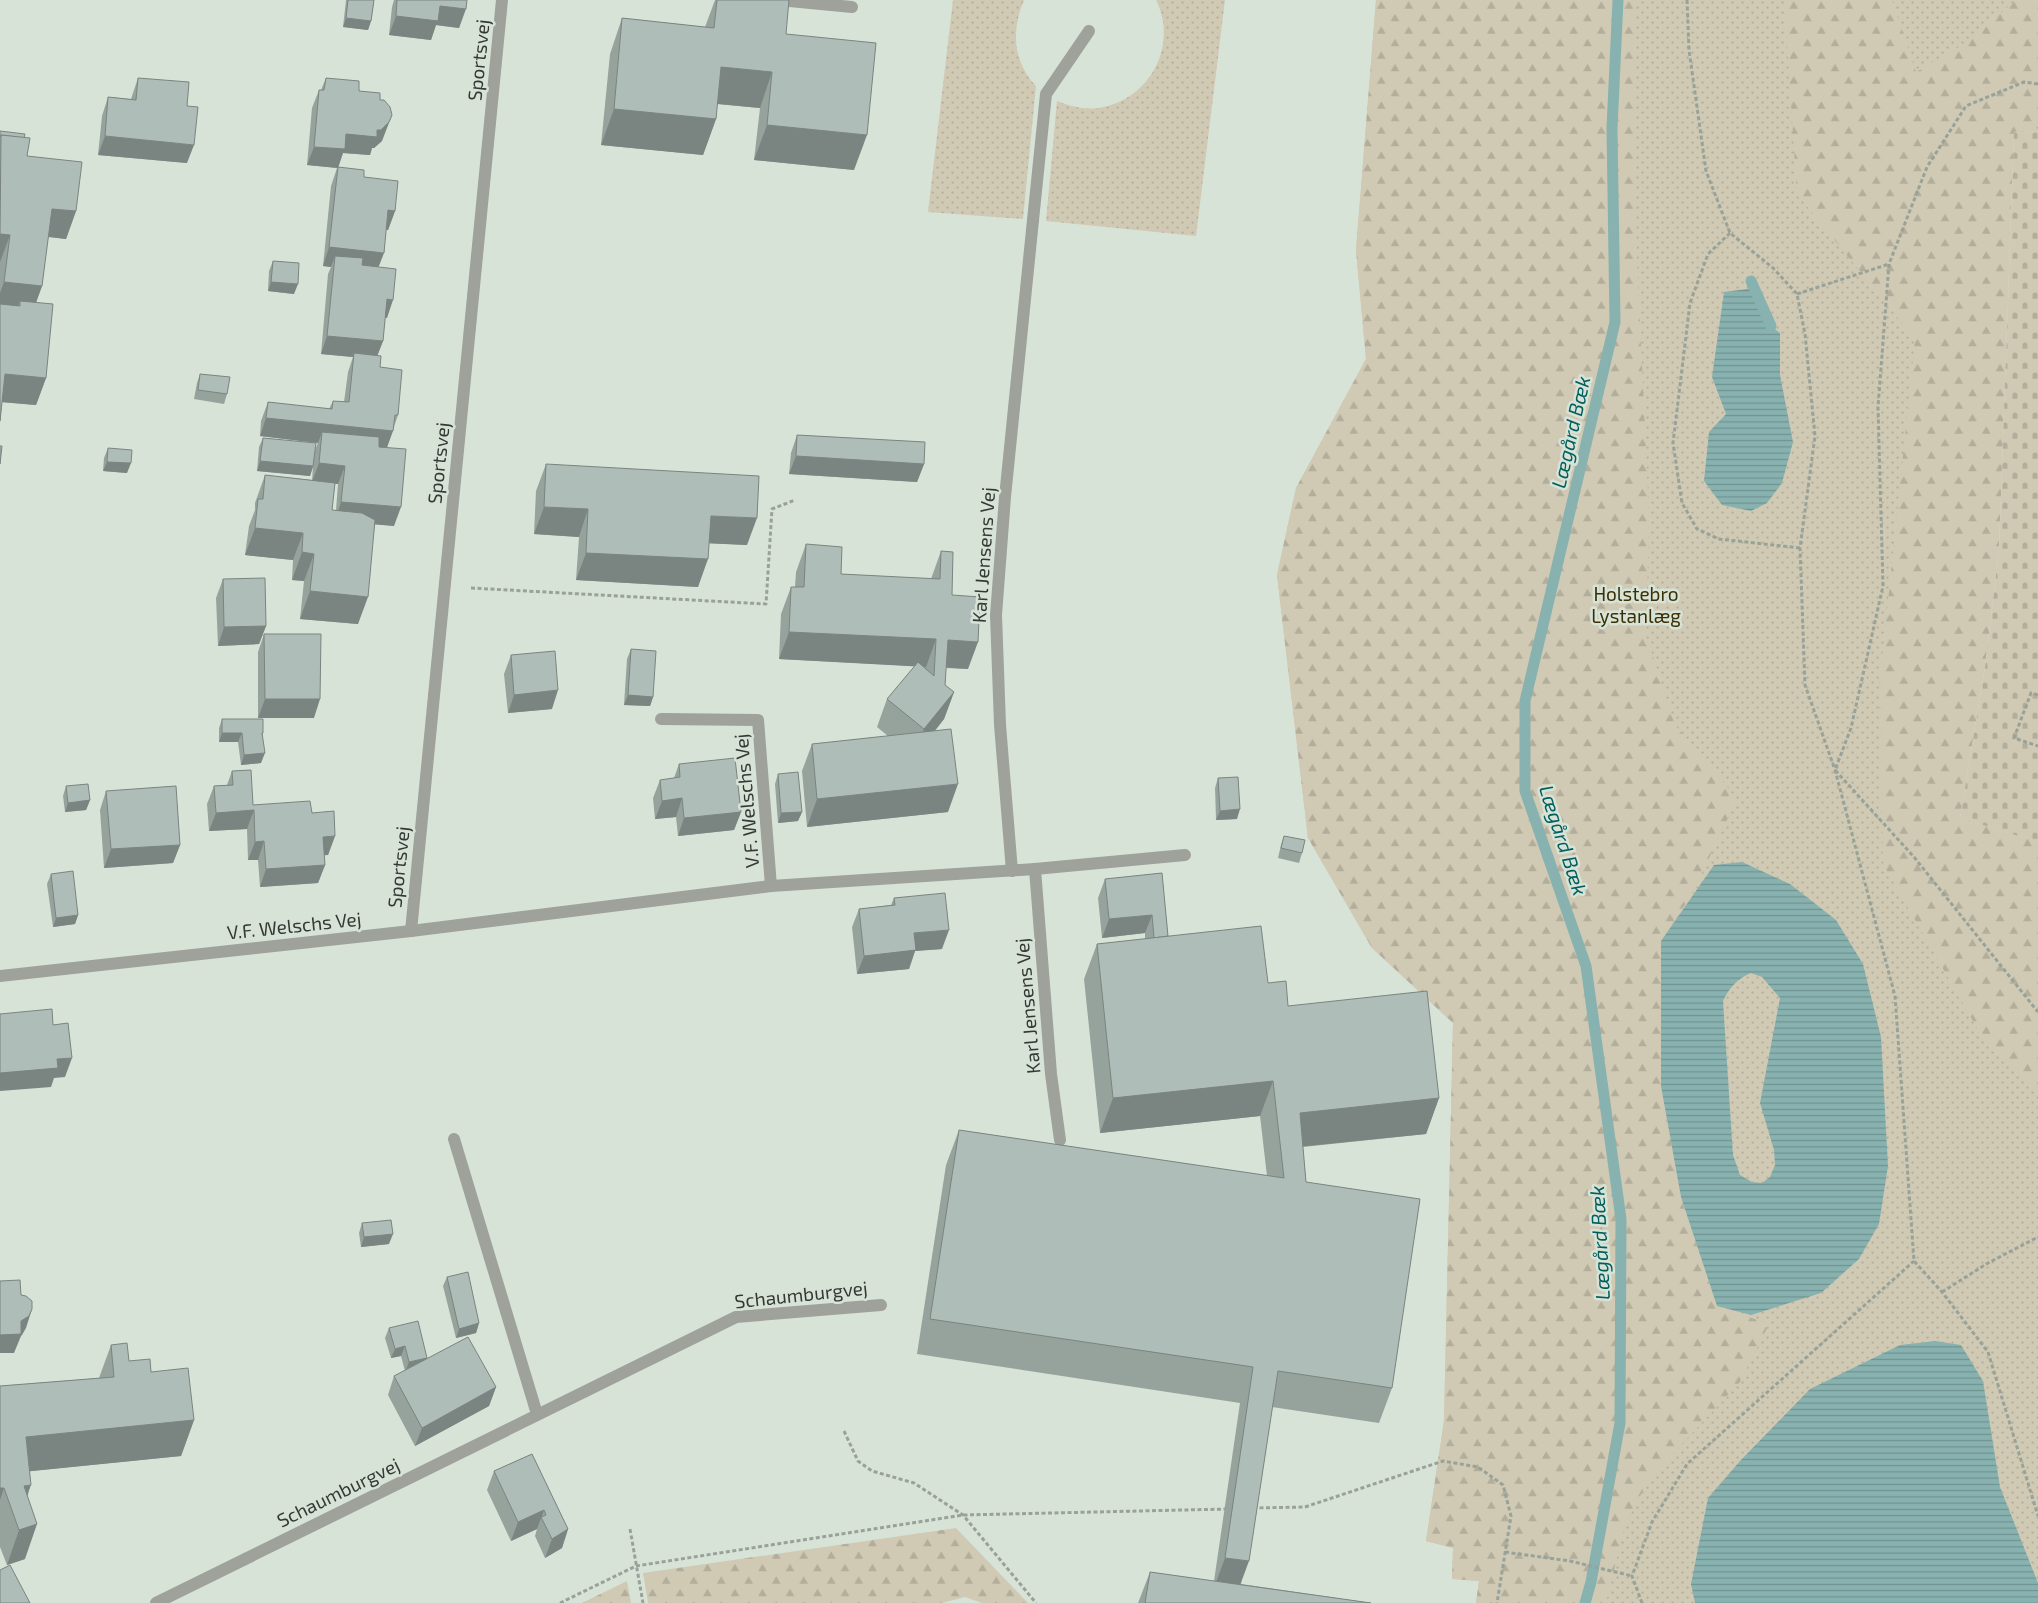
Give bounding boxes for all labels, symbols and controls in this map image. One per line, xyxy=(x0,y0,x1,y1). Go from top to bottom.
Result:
street label: Sportsvej xyxy=(462,18,494,102)
water label: Lægård Bæk xyxy=(1545,374,1595,490)
street label: Sportsvej xyxy=(422,421,454,505)
street label: Karl Jensens Vej xyxy=(967,486,999,624)
park label: Holstebro Lystanlæg xyxy=(1591,582,1681,627)
street label: V.F. Welschs Vej xyxy=(729,733,763,869)
water label: Lægård Bæk xyxy=(1535,782,1593,898)
street label: Sportsvej xyxy=(382,825,414,909)
street label: V.F. Welschs Vej xyxy=(226,907,362,943)
street label: Karl Jensens Vej xyxy=(1010,937,1044,1075)
water label: Lægård Bæk xyxy=(1584,1185,1614,1301)
street label: Schaumburgvej xyxy=(733,1276,869,1312)
street label: Schaumburgvej xyxy=(273,1452,403,1532)

